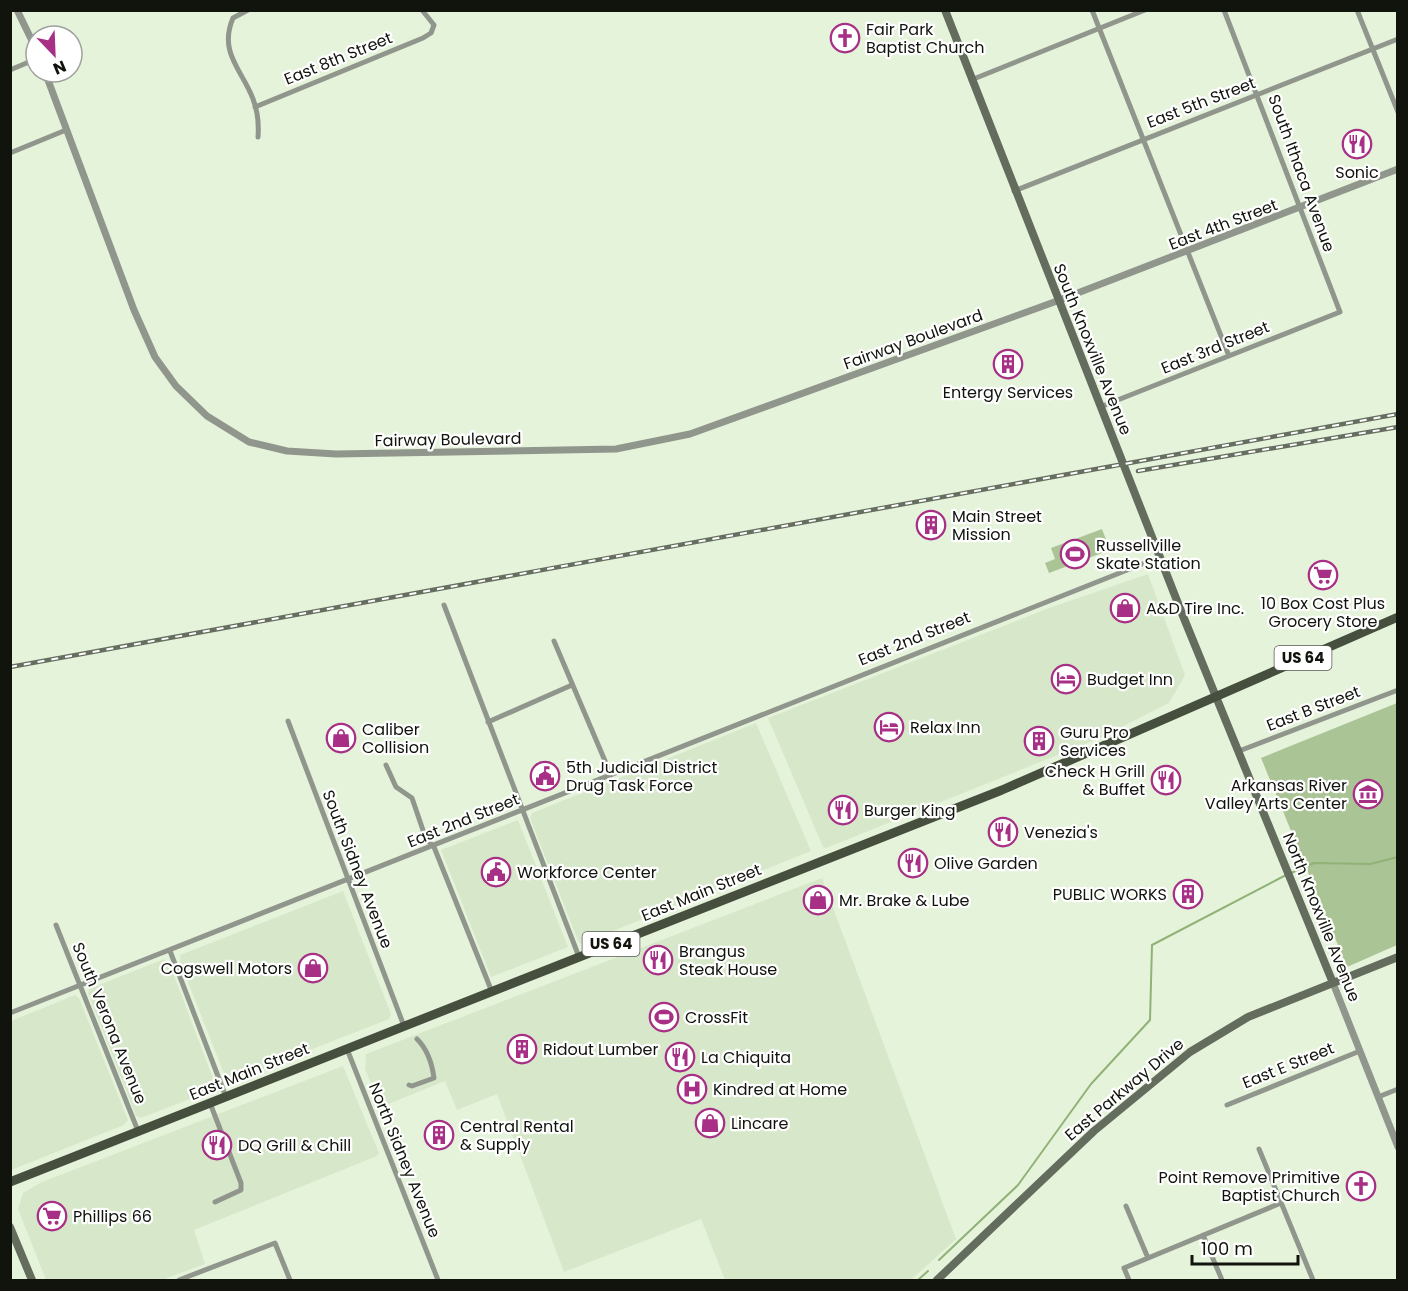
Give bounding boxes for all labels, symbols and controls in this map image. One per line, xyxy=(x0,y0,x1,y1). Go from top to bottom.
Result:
place label: Fair Park Baptist Church xyxy=(866,18,984,59)
church icon: Fair Park Baptist Church xyxy=(829,22,861,54)
north arrow xyxy=(24,24,84,84)
street label: East 8th Street xyxy=(281,26,396,91)
text: N xyxy=(50,54,70,80)
street label: East 5th Street xyxy=(1144,71,1259,134)
street label: South Ithaca Avenue xyxy=(1262,91,1341,255)
restaurant icon: Sonic xyxy=(1341,128,1373,160)
place label: Sonic xyxy=(1335,161,1379,184)
street label: East 4th Street xyxy=(1166,193,1281,256)
street label: South Knoxville Avenue xyxy=(1048,260,1138,438)
street label: Fairway Boulevard xyxy=(840,304,986,375)
street label: East 3rd Street xyxy=(1158,315,1273,380)
building icon: Entergy Services xyxy=(992,348,1024,380)
place label: Entergy Services xyxy=(943,381,1073,404)
street label: Fairway Boulevard xyxy=(374,427,522,452)
place label: Main Street Mission xyxy=(952,505,1042,546)
building icon: Main Street Mission xyxy=(915,509,947,541)
place label: Russellville Skate Station xyxy=(1096,534,1201,575)
sports icon: Russellville Skate Station xyxy=(1059,538,1091,570)
supermarket icon: 10 Box Cost Plus Grocery Store xyxy=(1307,559,1339,591)
shop icon: A&D Tire Inc. xyxy=(1109,592,1141,624)
place label: 10 Box Cost Plus Grocery Store xyxy=(1261,592,1385,633)
place label: A&D Tire Inc. xyxy=(1146,597,1244,620)
street label: East 2nd Street xyxy=(855,605,974,671)
road number: US 64 xyxy=(1274,646,1332,670)
hotel icon: Budget Inn xyxy=(1050,663,1082,695)
place label: Budget Inn xyxy=(1087,668,1173,691)
street label: East B Street xyxy=(1263,680,1363,737)
hotel icon: Relax Inn xyxy=(873,711,905,743)
place label: Relax Inn xyxy=(910,716,981,739)
place label: Caliber Collision xyxy=(362,718,429,759)
place label: Guru Pro Services xyxy=(1060,721,1129,762)
shop icon: Caliber Collision xyxy=(325,722,357,754)
building icon: Guru Pro Services xyxy=(1023,725,1055,757)
place label: 5th Judicial District Drug Task Force xyxy=(566,756,718,797)
public building icon: 5th Judicial District Drug Task Force xyxy=(529,760,561,792)
place label: Check H Grill & Buffet xyxy=(1045,760,1145,801)
restaurant icon: Check H Grill & Buffet xyxy=(1150,764,1182,796)
place label: Arkansas River Valley Arts Center xyxy=(1205,774,1347,815)
museum icon: Arkansas River Valley Arts Center xyxy=(1352,778,1384,810)
street label: South Sidney Avenue xyxy=(317,787,398,952)
street label: East 2nd Street xyxy=(404,787,523,853)
restaurant icon: Burger King xyxy=(827,794,859,826)
place label: Burger King xyxy=(864,799,956,822)
restaurant icon: Venezia's xyxy=(987,816,1019,848)
place label: Venezia's xyxy=(1024,821,1098,844)
street label: North Knoxville Avenue xyxy=(1277,829,1366,1005)
restaurant icon: Olive Garden xyxy=(897,847,929,879)
place label: Olive Garden xyxy=(934,852,1038,875)
public building icon: Workforce Center xyxy=(480,856,512,888)
street label: East Main Street xyxy=(638,858,765,927)
place label: Workforce Center xyxy=(517,861,657,884)
building icon: PUBLIC WORKS xyxy=(1172,878,1204,910)
place label: PUBLIC WORKS xyxy=(1053,883,1167,906)
shop icon: Mr. Brake & Lube xyxy=(802,884,834,916)
place label: Mr. Brake & Lube xyxy=(839,889,969,912)
road number: US 64 xyxy=(582,932,640,956)
street label: South Verona Avenue xyxy=(67,939,153,1108)
place label: Brangus Steak House xyxy=(679,940,777,981)
restaurant icon: Brangus Steak House xyxy=(642,944,674,976)
shop icon: Cogswell Motors xyxy=(297,952,329,984)
place label: Cogswell Motors xyxy=(161,957,292,980)
sports icon: CrossFit xyxy=(648,1001,680,1033)
place label: CrossFit xyxy=(685,1006,748,1029)
building icon: Ridout Lumber xyxy=(506,1033,538,1065)
street label: East Parkway Drive xyxy=(1060,1033,1189,1146)
street label: East Main Street xyxy=(186,1037,313,1106)
street label: East E Street xyxy=(1239,1037,1338,1094)
place label: Ridout Lumber xyxy=(543,1038,658,1061)
restaurant icon: La Chiquita xyxy=(664,1041,696,1073)
place label: La Chiquita xyxy=(701,1046,791,1069)
hospital icon: Kindred at Home xyxy=(676,1073,708,1105)
place label: Kindred at Home xyxy=(713,1078,847,1101)
street label: North Sidney Avenue xyxy=(363,1079,446,1241)
shop icon: Lincare xyxy=(694,1107,726,1139)
place label: Lincare xyxy=(731,1112,789,1135)
place label: Central Rental & Supply xyxy=(460,1115,574,1156)
building icon: Central Rental & Supply xyxy=(423,1119,455,1151)
restaurant icon: DQ Grill & Chill xyxy=(201,1129,233,1161)
place label: DQ Grill & Chill xyxy=(238,1134,351,1157)
place label: Point Remove Primitive Baptist Church xyxy=(1158,1166,1340,1207)
church icon: Point Remove Primitive Baptist Church xyxy=(1345,1170,1377,1202)
supermarket icon: Phillips 66 xyxy=(36,1200,68,1232)
place label: Phillips 66 xyxy=(73,1205,152,1228)
scale bar xyxy=(1192,1228,1298,1266)
text: 100 m xyxy=(1201,1236,1253,1261)

